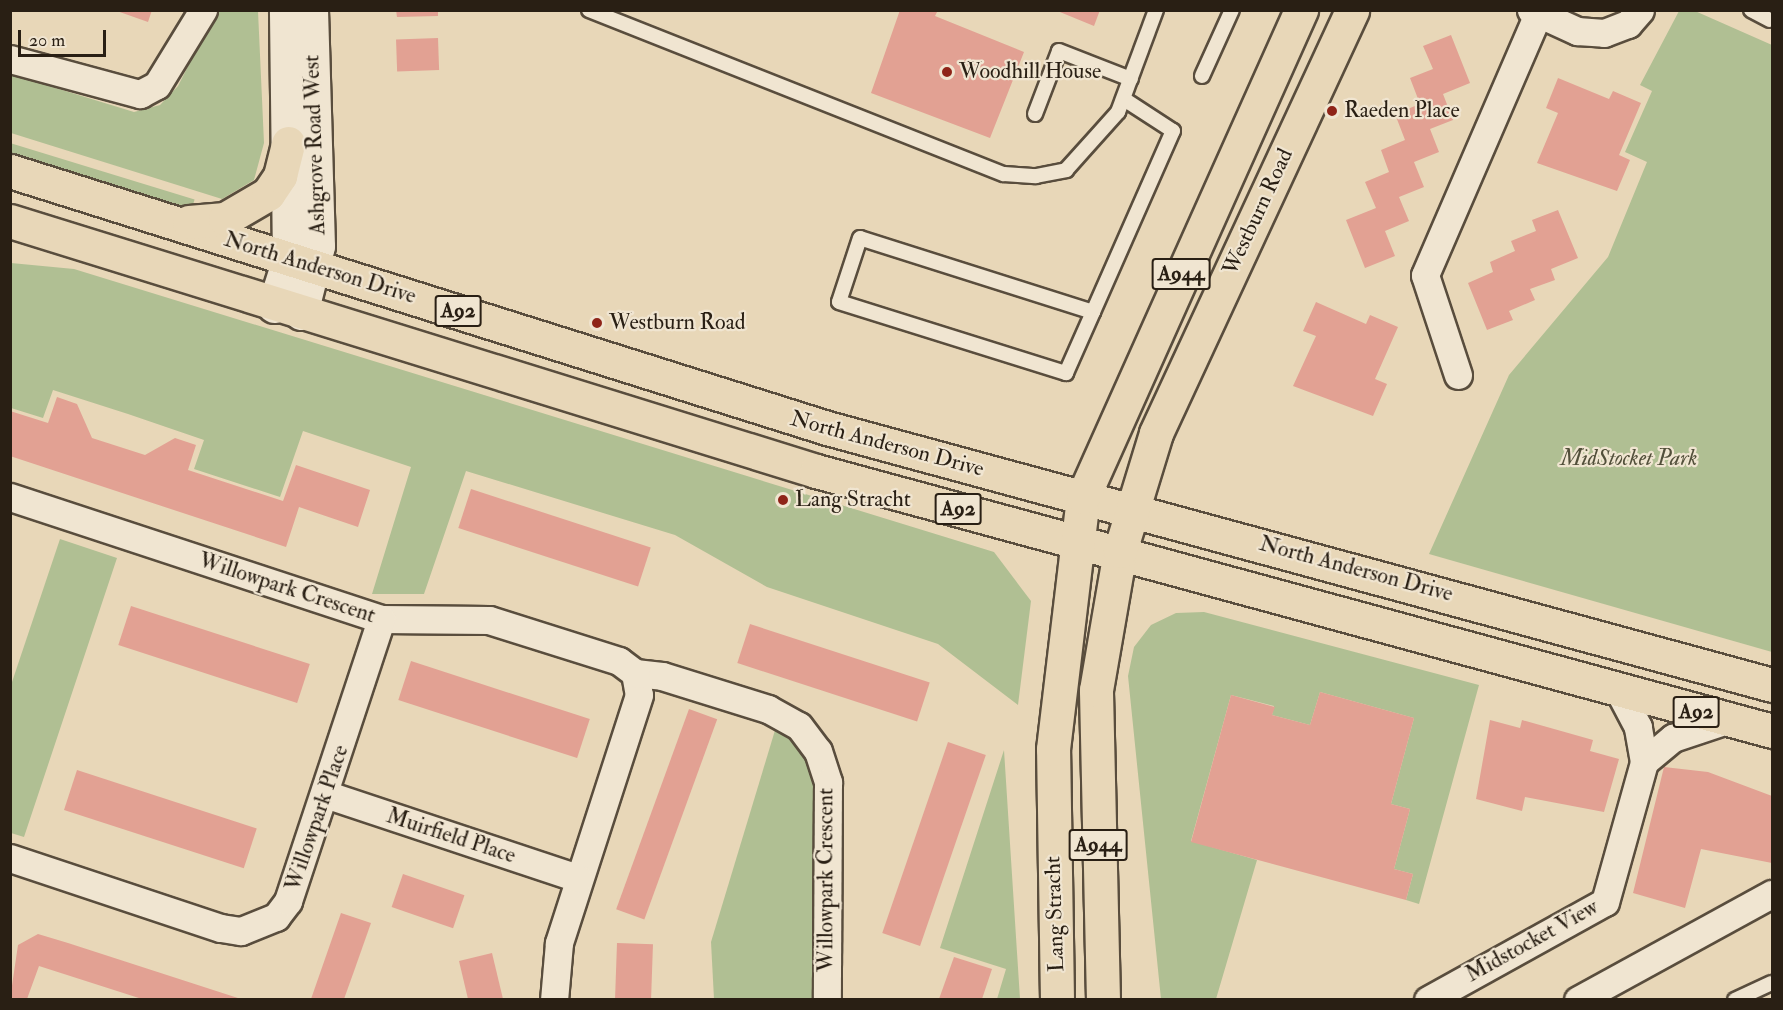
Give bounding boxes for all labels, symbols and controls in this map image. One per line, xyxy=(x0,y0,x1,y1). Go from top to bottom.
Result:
scale bar xyxy=(21,18,110,56)
text: 20 m xyxy=(29,29,65,52)
street label: Ashgrove Road West xyxy=(299,54,331,236)
place label: Woodhill House xyxy=(959,59,1101,85)
marker: Woodhill House xyxy=(940,65,954,79)
place label: Raeden Place xyxy=(1344,98,1460,124)
marker: Raeden Place xyxy=(1325,104,1339,118)
street label: Westburn Road xyxy=(1217,145,1299,279)
street label: North Anderson Drive xyxy=(221,226,419,310)
road number: A944 xyxy=(1151,256,1211,292)
road number: A92 xyxy=(434,293,482,329)
place label: Westburn Road xyxy=(609,310,746,336)
marker: Westburn Road xyxy=(590,316,604,330)
street label: North Anderson Drive xyxy=(787,405,987,483)
park label: MidStocket Park xyxy=(1561,446,1697,472)
place label: Lang Stracht xyxy=(795,487,911,513)
road number: A92 xyxy=(934,491,982,527)
marker: Lang Stracht xyxy=(776,493,790,507)
street label: North Anderson Drive xyxy=(1256,530,1456,608)
street label: Willowpark Crescent xyxy=(195,547,379,629)
road number: A92 xyxy=(1672,694,1720,730)
street label: Willowpark Place xyxy=(280,742,354,894)
street label: Willowpark Crescent xyxy=(813,788,839,972)
street label: Muirfield Place xyxy=(383,803,519,869)
road number: A944 xyxy=(1068,827,1128,863)
street label: Lang Stracht xyxy=(1040,856,1070,972)
street label: Midstocket View xyxy=(1461,894,1603,988)

